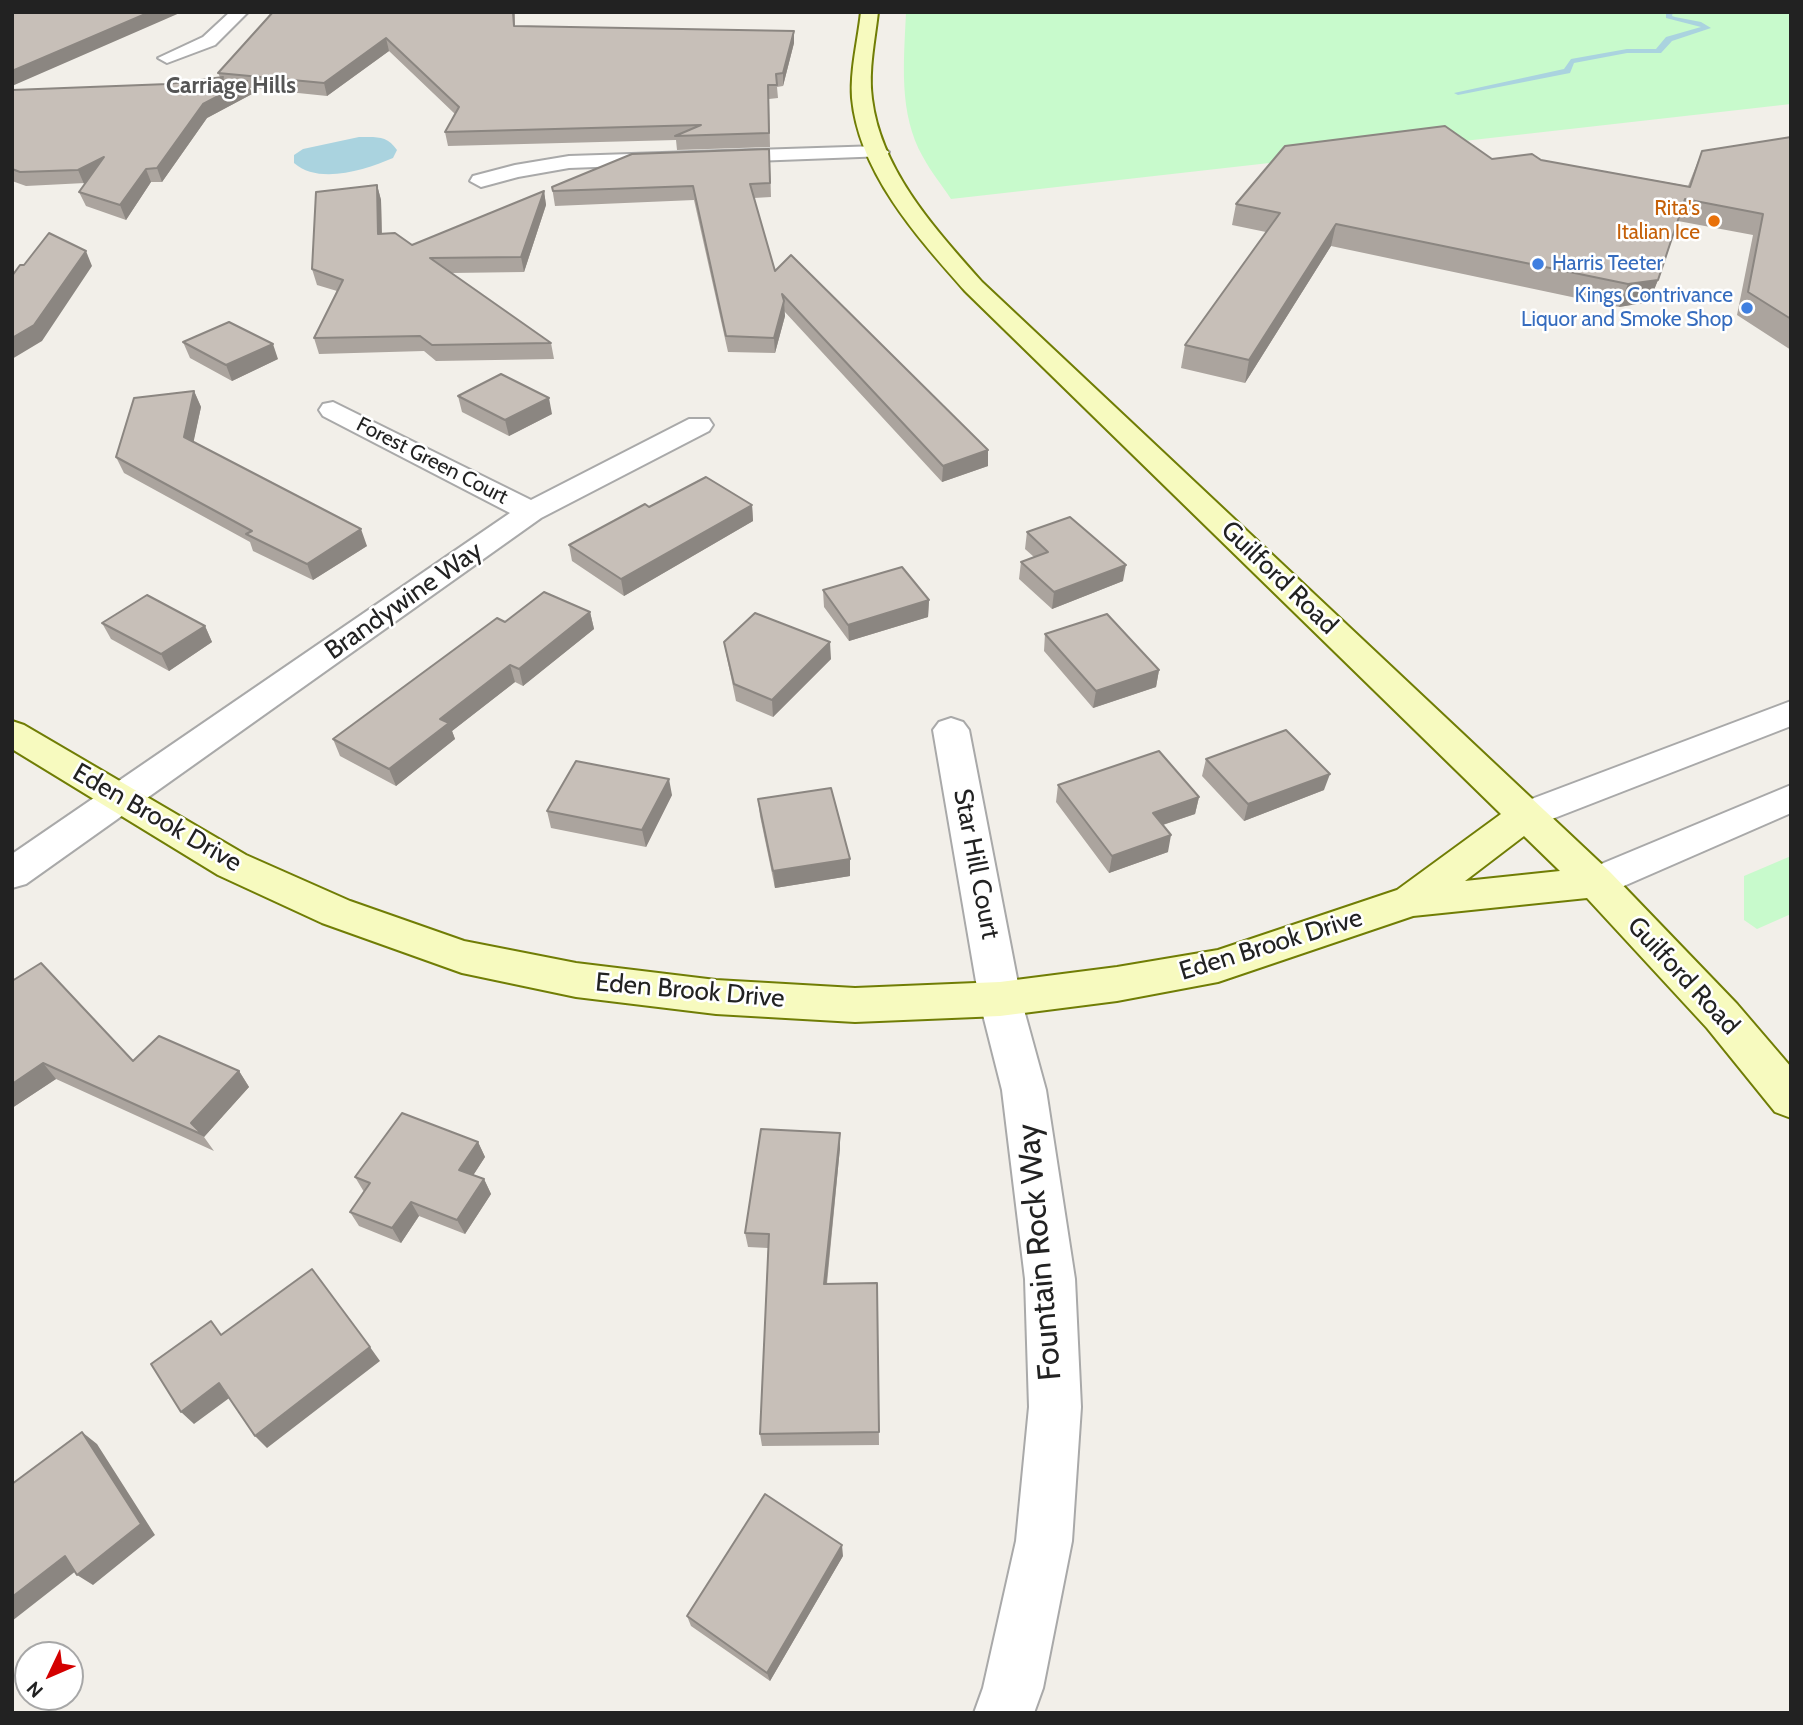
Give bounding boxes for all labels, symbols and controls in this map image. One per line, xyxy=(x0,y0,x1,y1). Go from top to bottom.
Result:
district label: Carriage Hills xyxy=(166,72,296,100)
place label: Rita's Italian Ice xyxy=(1617,196,1700,246)
marker: Rita's Italian Ice xyxy=(1706,213,1722,229)
place label: Harris Teeter xyxy=(1552,251,1663,277)
marker: Harris Teeter xyxy=(1530,256,1546,272)
place label: Kings Contrivance Liquor and Smoke Shop xyxy=(1521,283,1733,333)
marker: Kings Contrivance Liquor and Smoke Shop xyxy=(1739,300,1755,316)
street label: Forest Green Court xyxy=(352,412,512,510)
street label: Guilford Road xyxy=(1214,515,1344,641)
street label: Brandywine Way xyxy=(319,535,489,667)
street label: Eden Brook Drive xyxy=(67,757,247,879)
street label: Star Hill Court xyxy=(946,786,1006,942)
street label: Eden Brook Drive xyxy=(1176,902,1366,988)
street label: Guilford Road xyxy=(1621,911,1745,1041)
street label: Eden Brook Drive xyxy=(594,967,786,1015)
street label: Fountain Rock Way xyxy=(1010,1122,1070,1382)
north arrow xyxy=(14,1641,84,1711)
text: N xyxy=(22,1677,48,1702)

